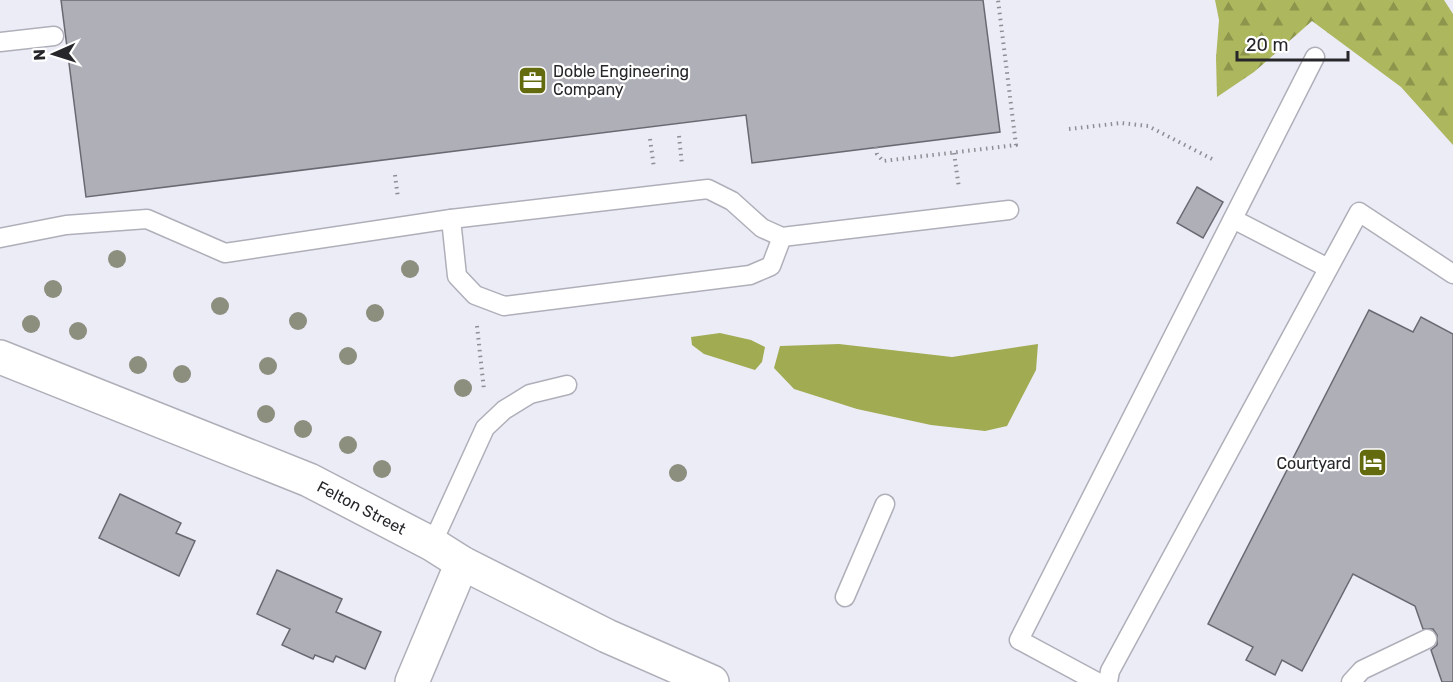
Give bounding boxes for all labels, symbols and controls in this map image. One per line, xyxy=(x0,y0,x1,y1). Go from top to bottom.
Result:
north arrow xyxy=(24,24,84,84)
scale bar xyxy=(1237,24,1348,62)
text: 20 m xyxy=(1246,34,1288,56)
text: N xyxy=(30,49,49,61)
place label: Doble Engineering Company xyxy=(553,62,689,99)
office icon: Doble Engineering Company xyxy=(516,64,548,96)
hotel icon: Courtyard xyxy=(1356,447,1388,479)
place label: Courtyard xyxy=(1276,454,1351,473)
street label: Felton Street xyxy=(314,477,409,539)

